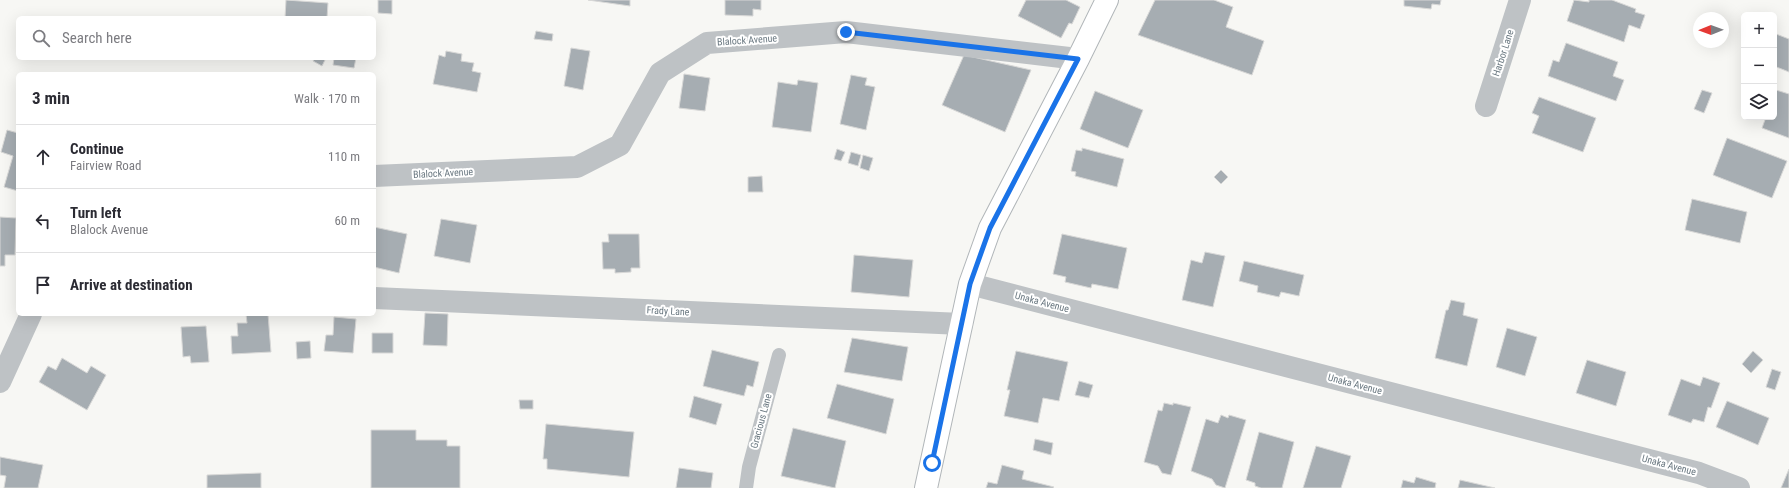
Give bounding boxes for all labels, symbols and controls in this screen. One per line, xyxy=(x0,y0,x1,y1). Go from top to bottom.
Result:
north arrow xyxy=(1693,12,1729,48)
map controls xyxy=(1741,12,1777,120)
button: + xyxy=(1741,12,1777,48)
search box xyxy=(16,16,376,60)
route end xyxy=(837,23,855,41)
icon: search xyxy=(30,27,52,49)
street label: Harbor Lane xyxy=(1490,28,1516,78)
text: Search here xyxy=(62,29,132,47)
street label: Blalock Avenue xyxy=(717,32,778,48)
button: − xyxy=(1741,48,1777,84)
button: layers xyxy=(1741,84,1777,120)
text: 3 min xyxy=(32,88,70,108)
text: Walk · 170 m xyxy=(294,91,360,106)
text: Continue xyxy=(70,140,124,158)
icon: ahead xyxy=(32,146,54,168)
text: 110 m xyxy=(328,149,360,164)
text: Fairview Road xyxy=(70,158,142,173)
street label: Blalock Avenue xyxy=(413,166,474,180)
text: Turn left xyxy=(70,204,121,222)
icon: left xyxy=(32,210,54,232)
text: 60 m xyxy=(334,213,360,228)
text: Blalock Avenue xyxy=(70,222,148,237)
icon: arrive xyxy=(32,274,54,296)
text: Arrive at destination xyxy=(70,276,193,294)
street label: Unaka Avenue xyxy=(1014,289,1071,315)
street label: Frady Lane xyxy=(646,304,690,318)
street label: Unaka Avenue xyxy=(1327,371,1384,397)
street label: Gracious Lane xyxy=(748,392,774,450)
street label: Unaka Avenue xyxy=(1641,452,1698,478)
route start xyxy=(923,454,941,472)

